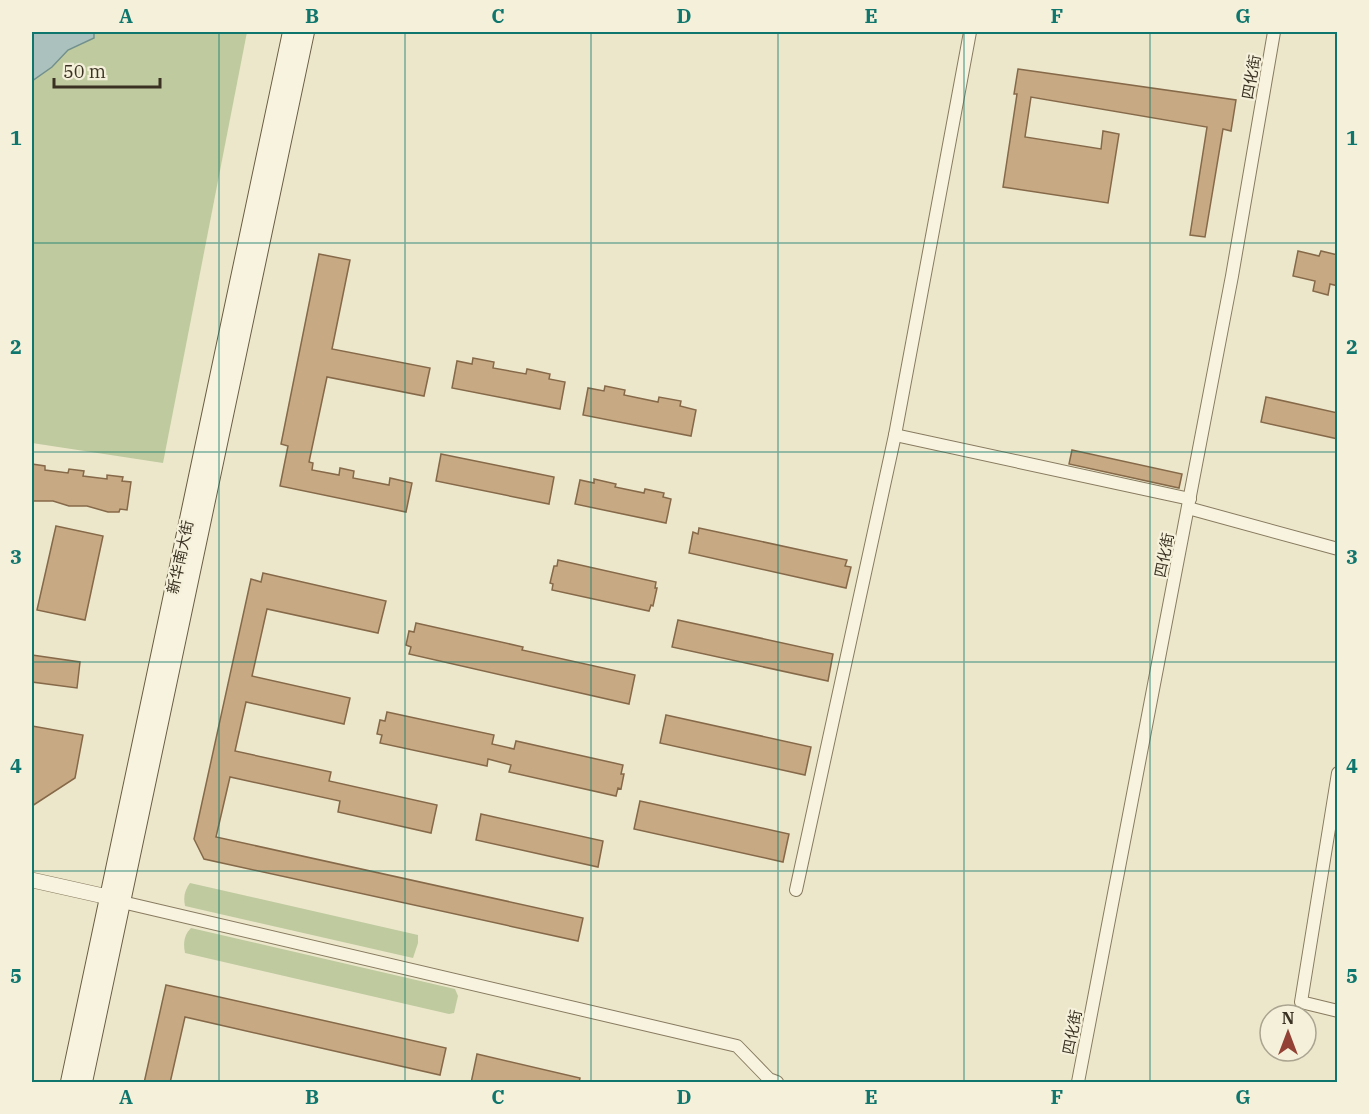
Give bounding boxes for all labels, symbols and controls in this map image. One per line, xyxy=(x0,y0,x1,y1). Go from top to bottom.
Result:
text: A xyxy=(119,2,133,29)
text: B xyxy=(305,2,319,29)
text: C xyxy=(491,2,505,29)
text: D xyxy=(676,2,692,29)
text: E xyxy=(864,2,878,29)
text: F xyxy=(1051,2,1063,29)
text: G xyxy=(1235,2,1251,29)
scale bar xyxy=(54,51,160,89)
street label: 四化街 xyxy=(1238,53,1264,101)
text: 50 m xyxy=(63,60,106,83)
text: 1 xyxy=(10,124,22,151)
text: 1 xyxy=(1346,124,1358,151)
text: 2 xyxy=(10,333,22,360)
text: 2 xyxy=(1346,333,1358,360)
street label: 新华南大街 xyxy=(163,518,197,596)
street label: 四化街 xyxy=(1150,531,1178,579)
text: 3 xyxy=(10,543,22,570)
text: 3 xyxy=(1346,543,1358,570)
text: 4 xyxy=(10,752,22,779)
text: 4 xyxy=(1346,752,1358,779)
text: 5 xyxy=(10,962,22,989)
text: 5 xyxy=(1346,962,1358,989)
north arrow xyxy=(1258,1003,1318,1063)
street label: 四化街 xyxy=(1058,1008,1086,1056)
text: N xyxy=(1282,1008,1294,1028)
text: A xyxy=(119,1083,133,1110)
text: B xyxy=(305,1083,319,1110)
text: C xyxy=(491,1083,505,1110)
text: D xyxy=(676,1083,692,1110)
text: E xyxy=(864,1083,878,1110)
text: F xyxy=(1051,1083,1063,1110)
text: G xyxy=(1235,1083,1251,1110)

